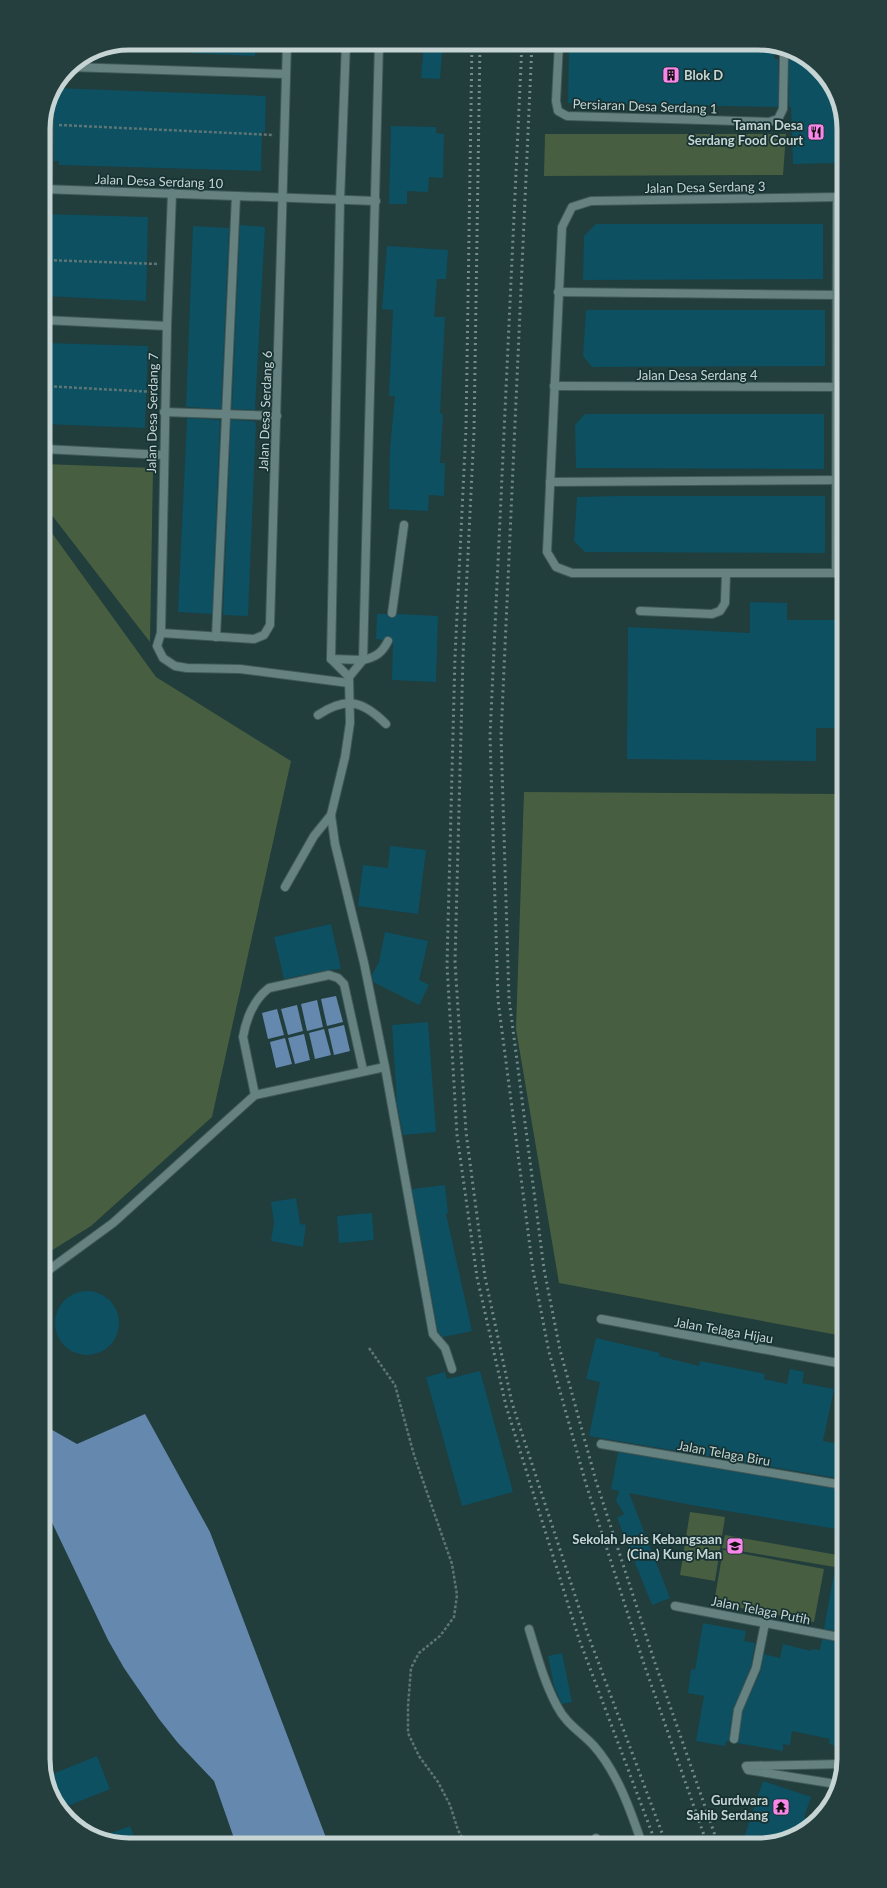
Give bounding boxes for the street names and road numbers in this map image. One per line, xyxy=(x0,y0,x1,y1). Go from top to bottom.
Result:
street label: Persiaran Desa Serdang 1 xyxy=(572,95,718,117)
street label: Jalan Desa Serdang 10 xyxy=(95,171,224,191)
street label: Jalan Desa Serdang 3 xyxy=(644,178,766,196)
street label: Jalan Desa Serdang 6 xyxy=(255,350,275,472)
street label: Jalan Desa Serdang 7 xyxy=(143,352,161,474)
street label: Jalan Desa Serdang 4 xyxy=(637,367,758,383)
street label: Jalan Telaga Hijau xyxy=(673,1313,775,1347)
street label: Jalan Telaga Biru xyxy=(676,1437,772,1469)
street label: Jalan Telaga Putih xyxy=(710,1593,812,1627)

